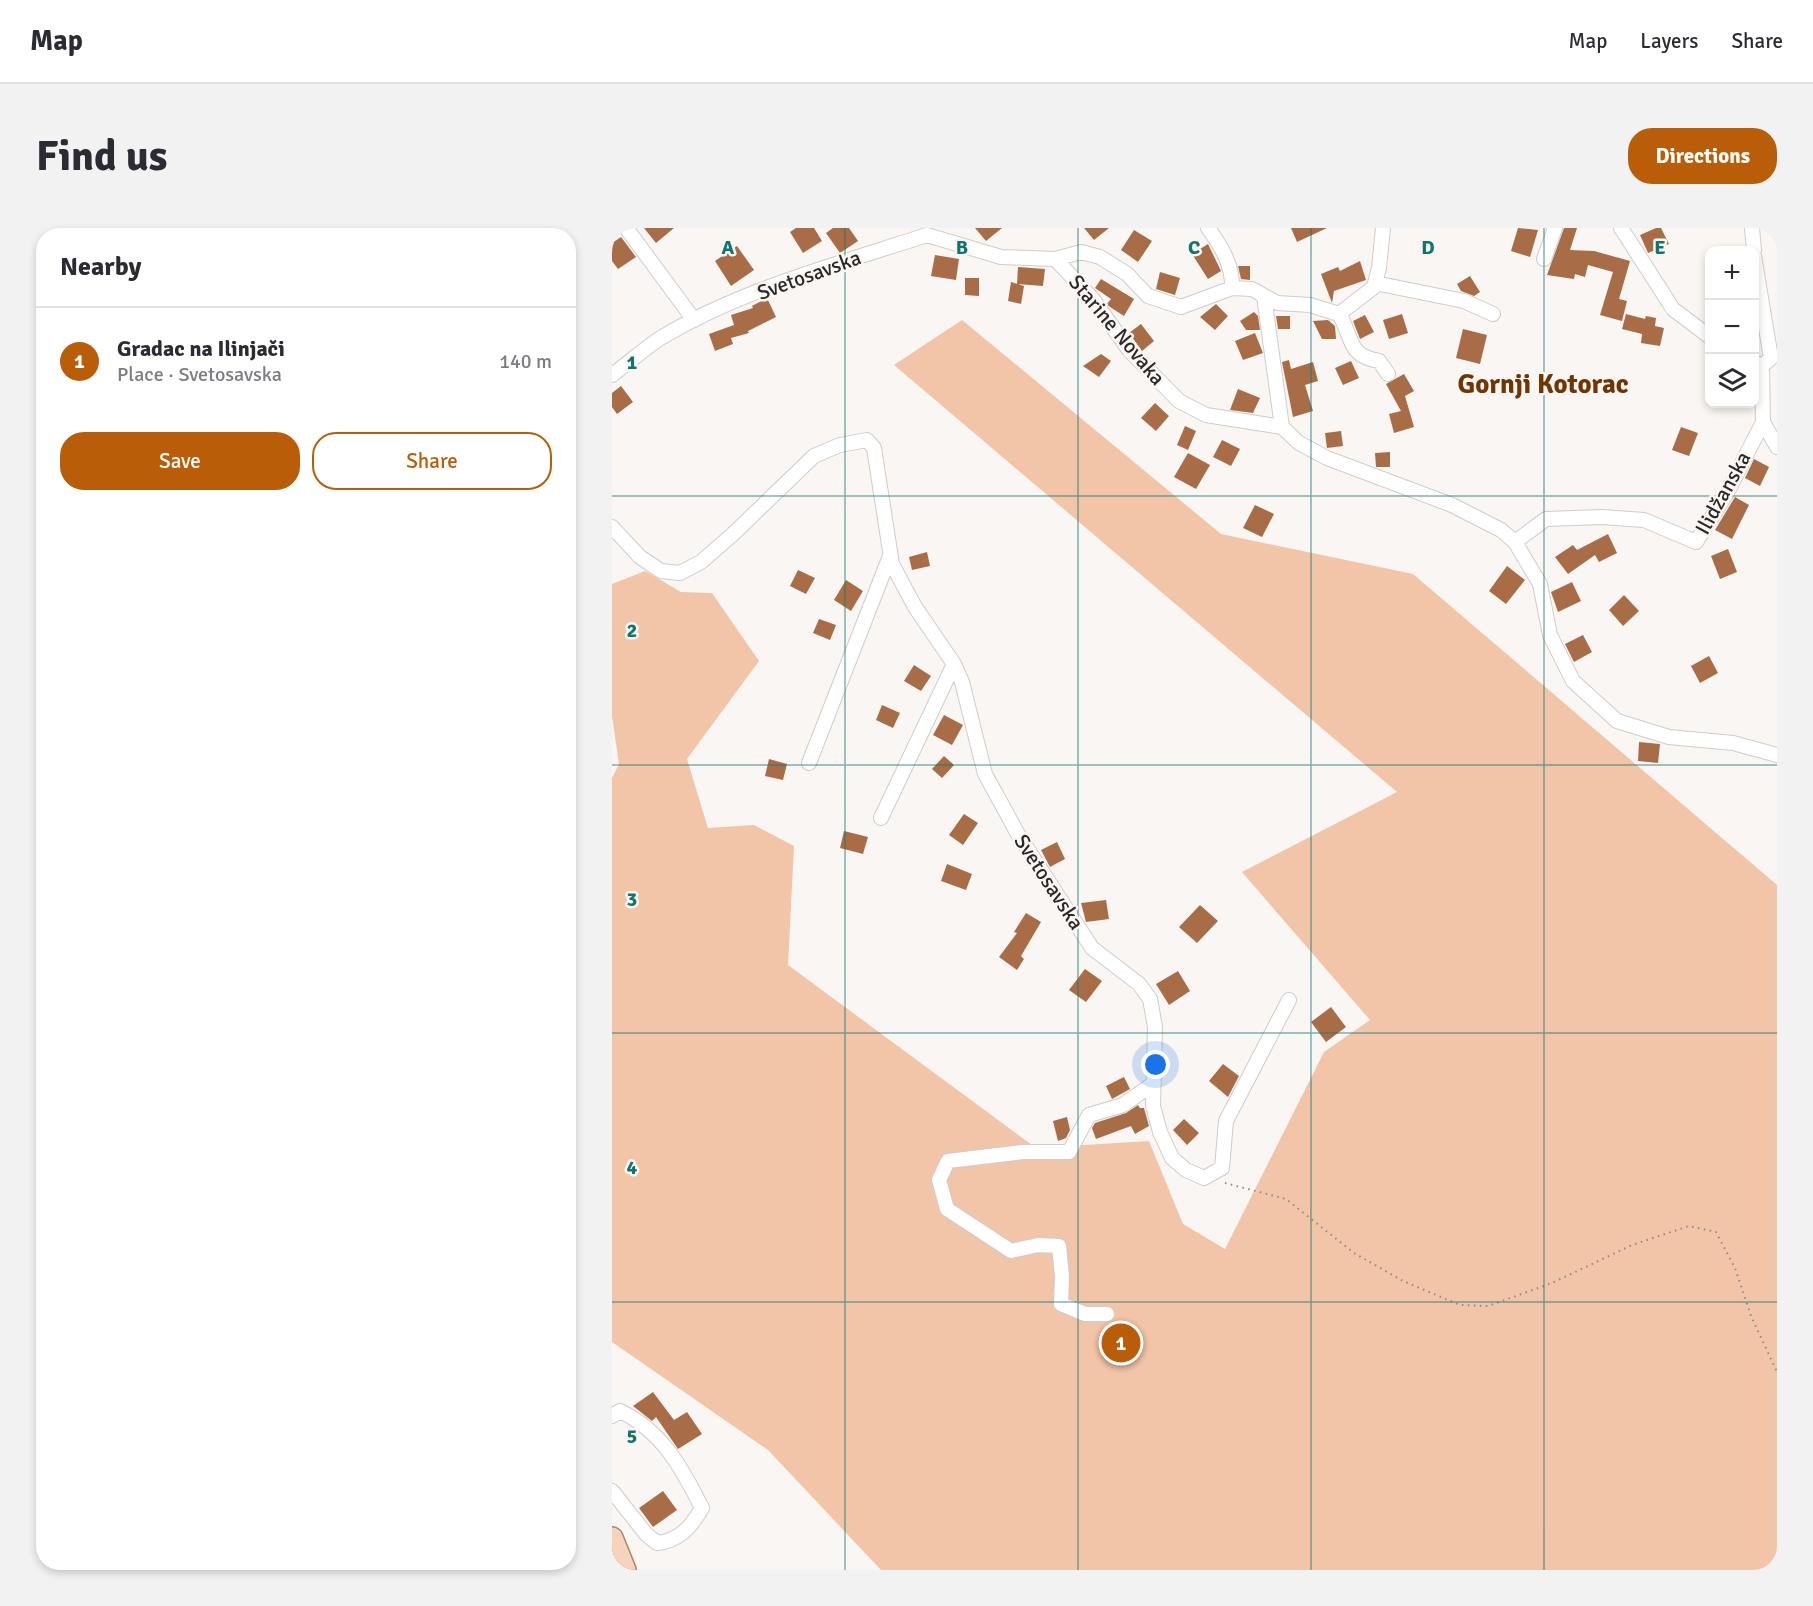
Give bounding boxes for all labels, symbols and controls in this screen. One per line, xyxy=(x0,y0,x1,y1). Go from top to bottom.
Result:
text: Map xyxy=(30,24,83,58)
text: Map xyxy=(1569,28,1607,54)
text: Layers xyxy=(1640,28,1698,54)
text: Share xyxy=(1731,28,1783,54)
button: Directions xyxy=(1628,128,1777,184)
text: Find us xyxy=(36,131,167,182)
text: A xyxy=(722,235,735,260)
text: B xyxy=(956,235,968,260)
text: C xyxy=(1188,235,1200,260)
text: D xyxy=(1421,235,1435,260)
text: E xyxy=(1654,235,1666,260)
street label: Svetosavska xyxy=(754,244,864,306)
map controls xyxy=(1705,246,1759,408)
button: + xyxy=(1705,246,1759,300)
text: Nearby xyxy=(60,251,141,283)
street label: Starine Novaka xyxy=(1063,269,1171,391)
button: − xyxy=(1705,300,1759,354)
text: Gradac na Ilinjači xyxy=(117,335,285,362)
text: 1 xyxy=(74,349,85,374)
text: 140 m xyxy=(499,349,552,374)
text: 1 xyxy=(627,350,638,375)
button: layers xyxy=(1705,354,1759,408)
text: Place · Svetosavska xyxy=(117,362,282,387)
district label: Gornji Kotorac xyxy=(1458,368,1629,401)
button: Save xyxy=(60,432,300,490)
button: Share xyxy=(312,432,552,490)
street label: Ilidžanska xyxy=(1690,447,1756,539)
text: 2 xyxy=(627,618,637,643)
street label: Svetosavska xyxy=(1009,829,1089,935)
text: 3 xyxy=(627,887,637,912)
your location xyxy=(1141,1050,1170,1079)
text: 4 xyxy=(627,1155,638,1180)
pin: 1 xyxy=(1102,1320,1140,1366)
text: 5 xyxy=(627,1424,637,1449)

